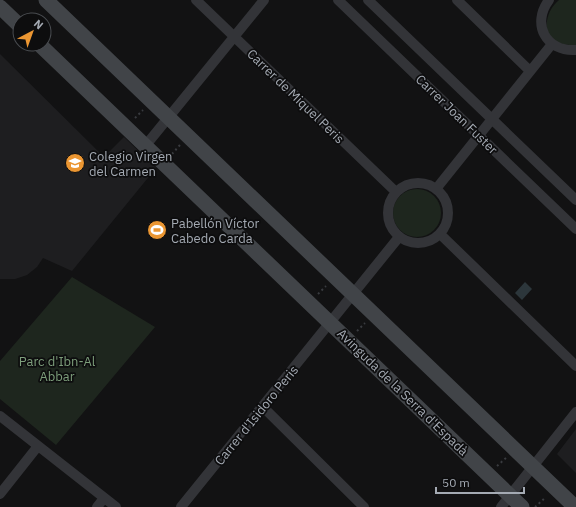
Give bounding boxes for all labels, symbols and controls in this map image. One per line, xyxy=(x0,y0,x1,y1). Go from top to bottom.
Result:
north arrow xyxy=(12,12,52,52)
text: N xyxy=(31,17,46,32)
street label: Carrer de Miquel Peris xyxy=(243,46,348,147)
street label: Carrer Joan Fuster xyxy=(412,71,501,158)
place label: Colegio Virgen del Carmen xyxy=(89,148,172,180)
school or university icon: Colegio Virgen del Carmen xyxy=(64,152,86,174)
place label: Pabellón Víctor Cabedo Carda xyxy=(171,215,260,247)
sports icon: Pabellón Víctor Cabedo Carda xyxy=(146,219,168,241)
street label: Avinguda de la Serra d'Espadà xyxy=(333,325,472,460)
park label: Parc d'Ibn-Al Abbar xyxy=(19,353,96,385)
street label: Carrer d'Isidoro Peris xyxy=(211,362,302,469)
scale bar xyxy=(436,469,524,495)
text: 50 m xyxy=(442,475,470,490)

